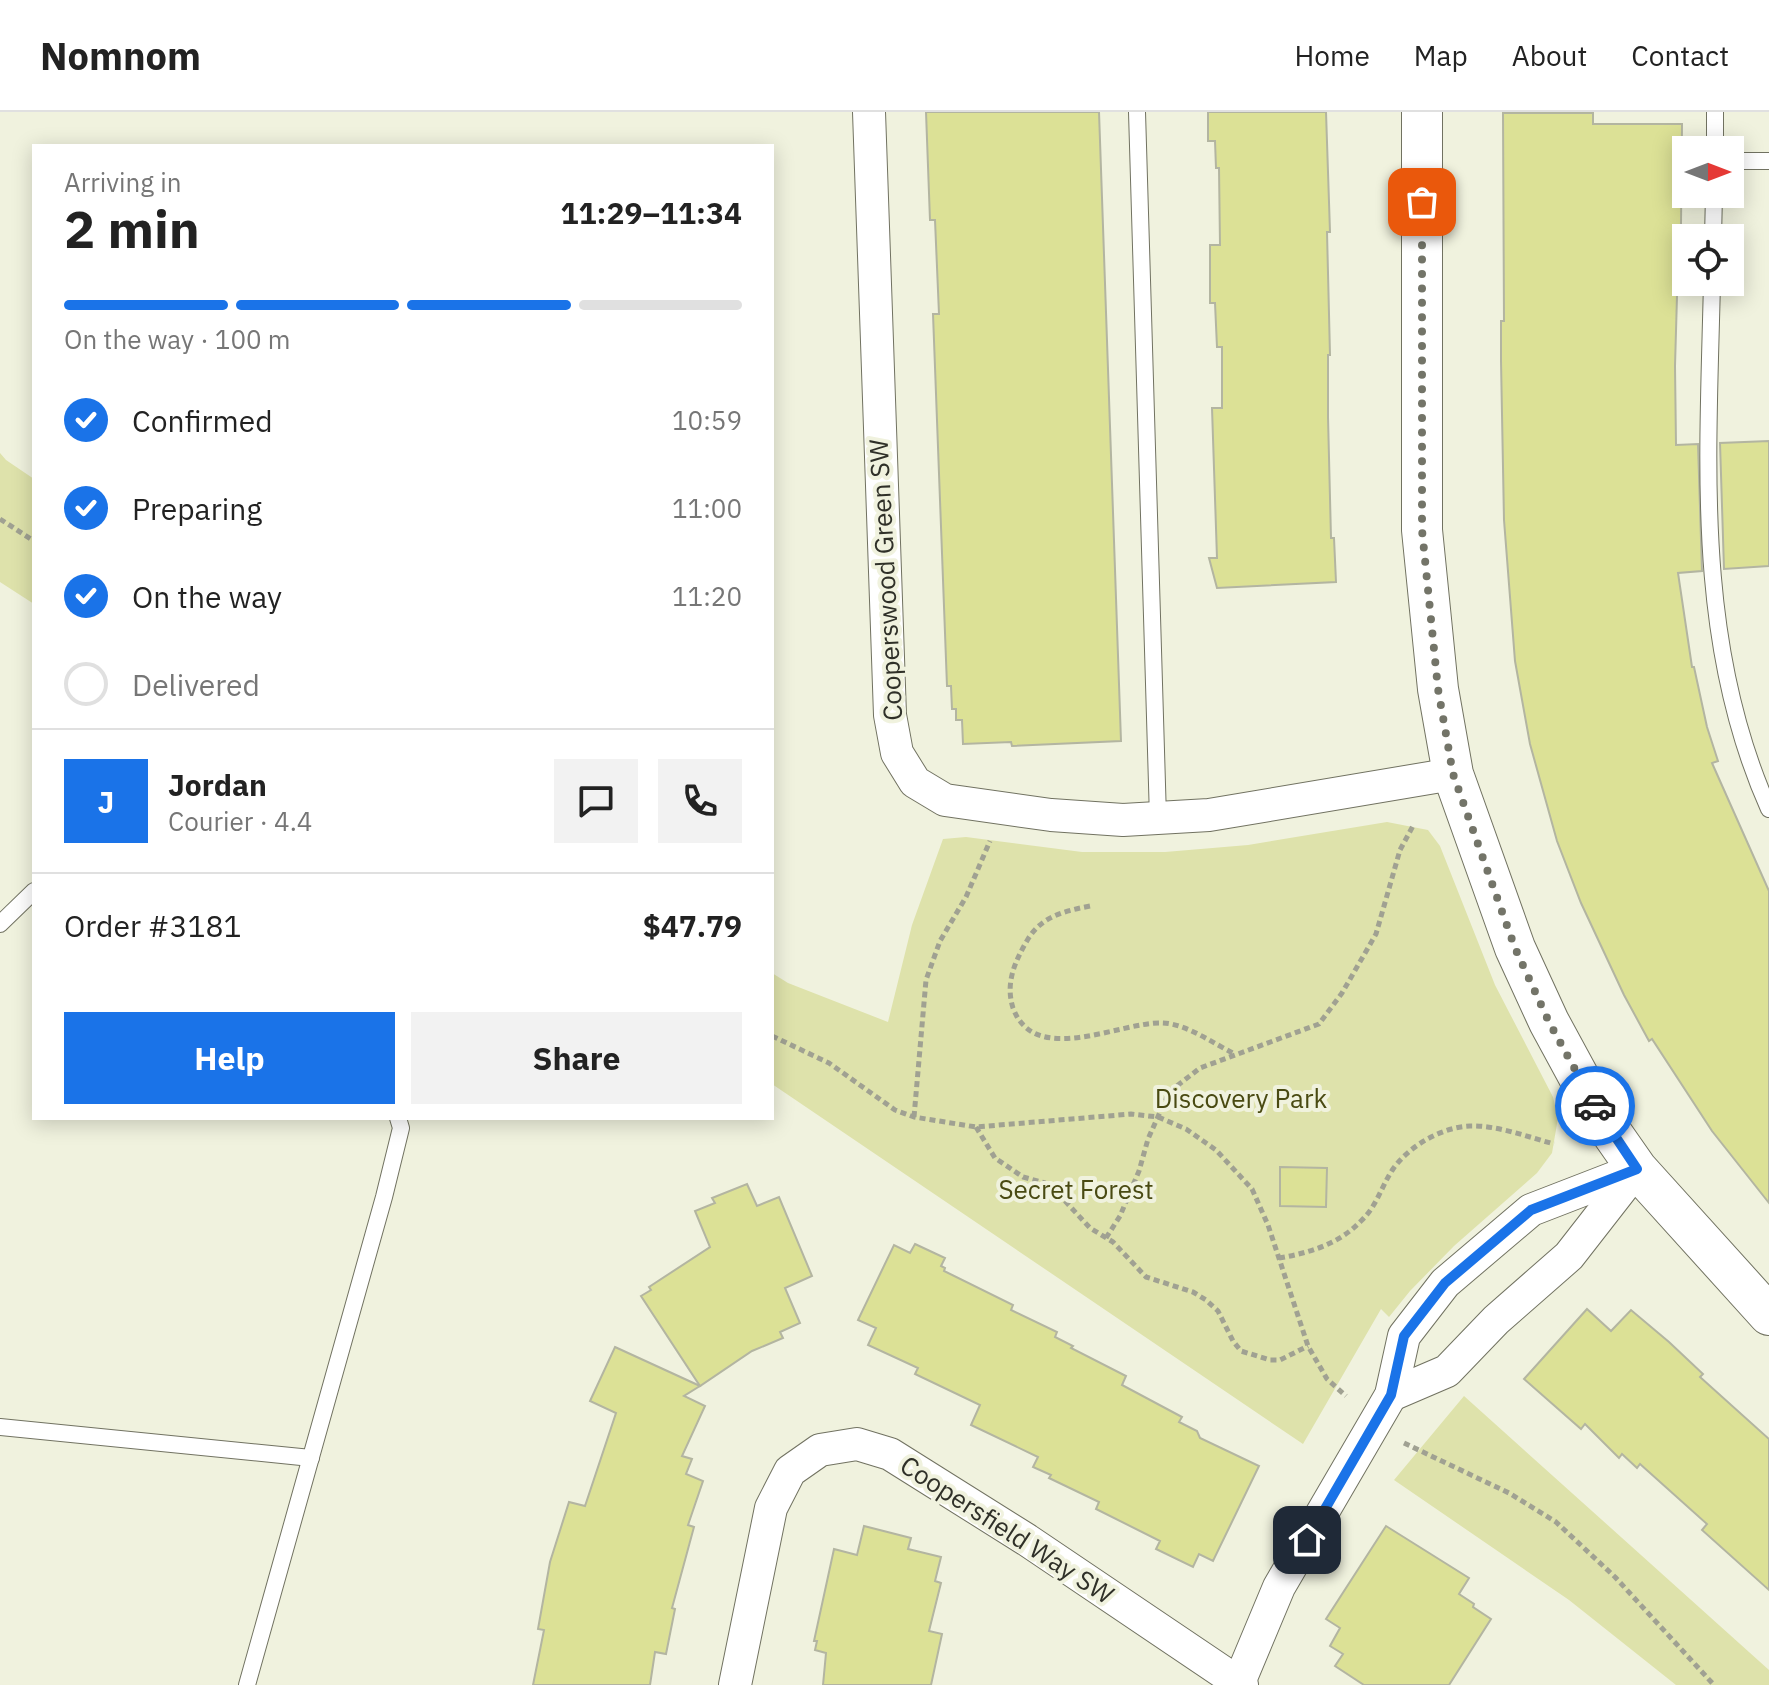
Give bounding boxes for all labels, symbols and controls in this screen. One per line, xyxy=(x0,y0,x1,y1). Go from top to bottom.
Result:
text: Nomnom xyxy=(40,31,201,80)
text: Home xyxy=(1294,37,1370,74)
text: Map xyxy=(1414,37,1468,74)
text: About xyxy=(1512,37,1587,74)
text: Contact xyxy=(1631,37,1729,74)
north arrow xyxy=(1672,136,1744,208)
map controls xyxy=(1672,136,1744,296)
text: Arriving in xyxy=(64,165,181,199)
pin xyxy=(1388,168,1456,236)
icon: bag xyxy=(1400,180,1444,224)
text: 11:29–11:34 xyxy=(561,193,742,232)
text: 2 min xyxy=(64,195,200,262)
button: locate xyxy=(1672,224,1744,296)
text: On the way · 100 m xyxy=(64,322,290,356)
icon: check xyxy=(64,398,108,442)
text: Confirmed xyxy=(132,401,273,440)
text: 10:59 xyxy=(672,403,742,437)
street label: Cooperswood Green SW xyxy=(861,438,909,722)
icon: check xyxy=(64,486,108,530)
text: Preparing xyxy=(132,489,262,528)
text: 11:00 xyxy=(672,491,742,525)
icon: check xyxy=(64,574,108,618)
text: On the way xyxy=(132,577,282,616)
text: 11:20 xyxy=(672,579,742,613)
text: Delivered xyxy=(132,665,260,704)
button: chat xyxy=(554,759,638,843)
button: phone xyxy=(658,759,742,843)
text: Jordan xyxy=(168,765,267,804)
text: J xyxy=(98,782,114,821)
text: Courier · 4.4 xyxy=(168,804,312,838)
text: Order #3181 xyxy=(64,906,241,945)
text: $47.79 xyxy=(643,906,742,945)
button: Help xyxy=(64,1012,395,1104)
button: Share xyxy=(411,1012,742,1104)
courier xyxy=(1555,1066,1635,1146)
park label: Discovery Park xyxy=(1155,1081,1327,1115)
icon: car xyxy=(1573,1084,1617,1128)
park label: Secret Forest xyxy=(998,1172,1154,1206)
street label: Coopersfield Way SW xyxy=(894,1447,1121,1611)
pin xyxy=(1273,1506,1341,1574)
icon: home xyxy=(1285,1518,1329,1562)

